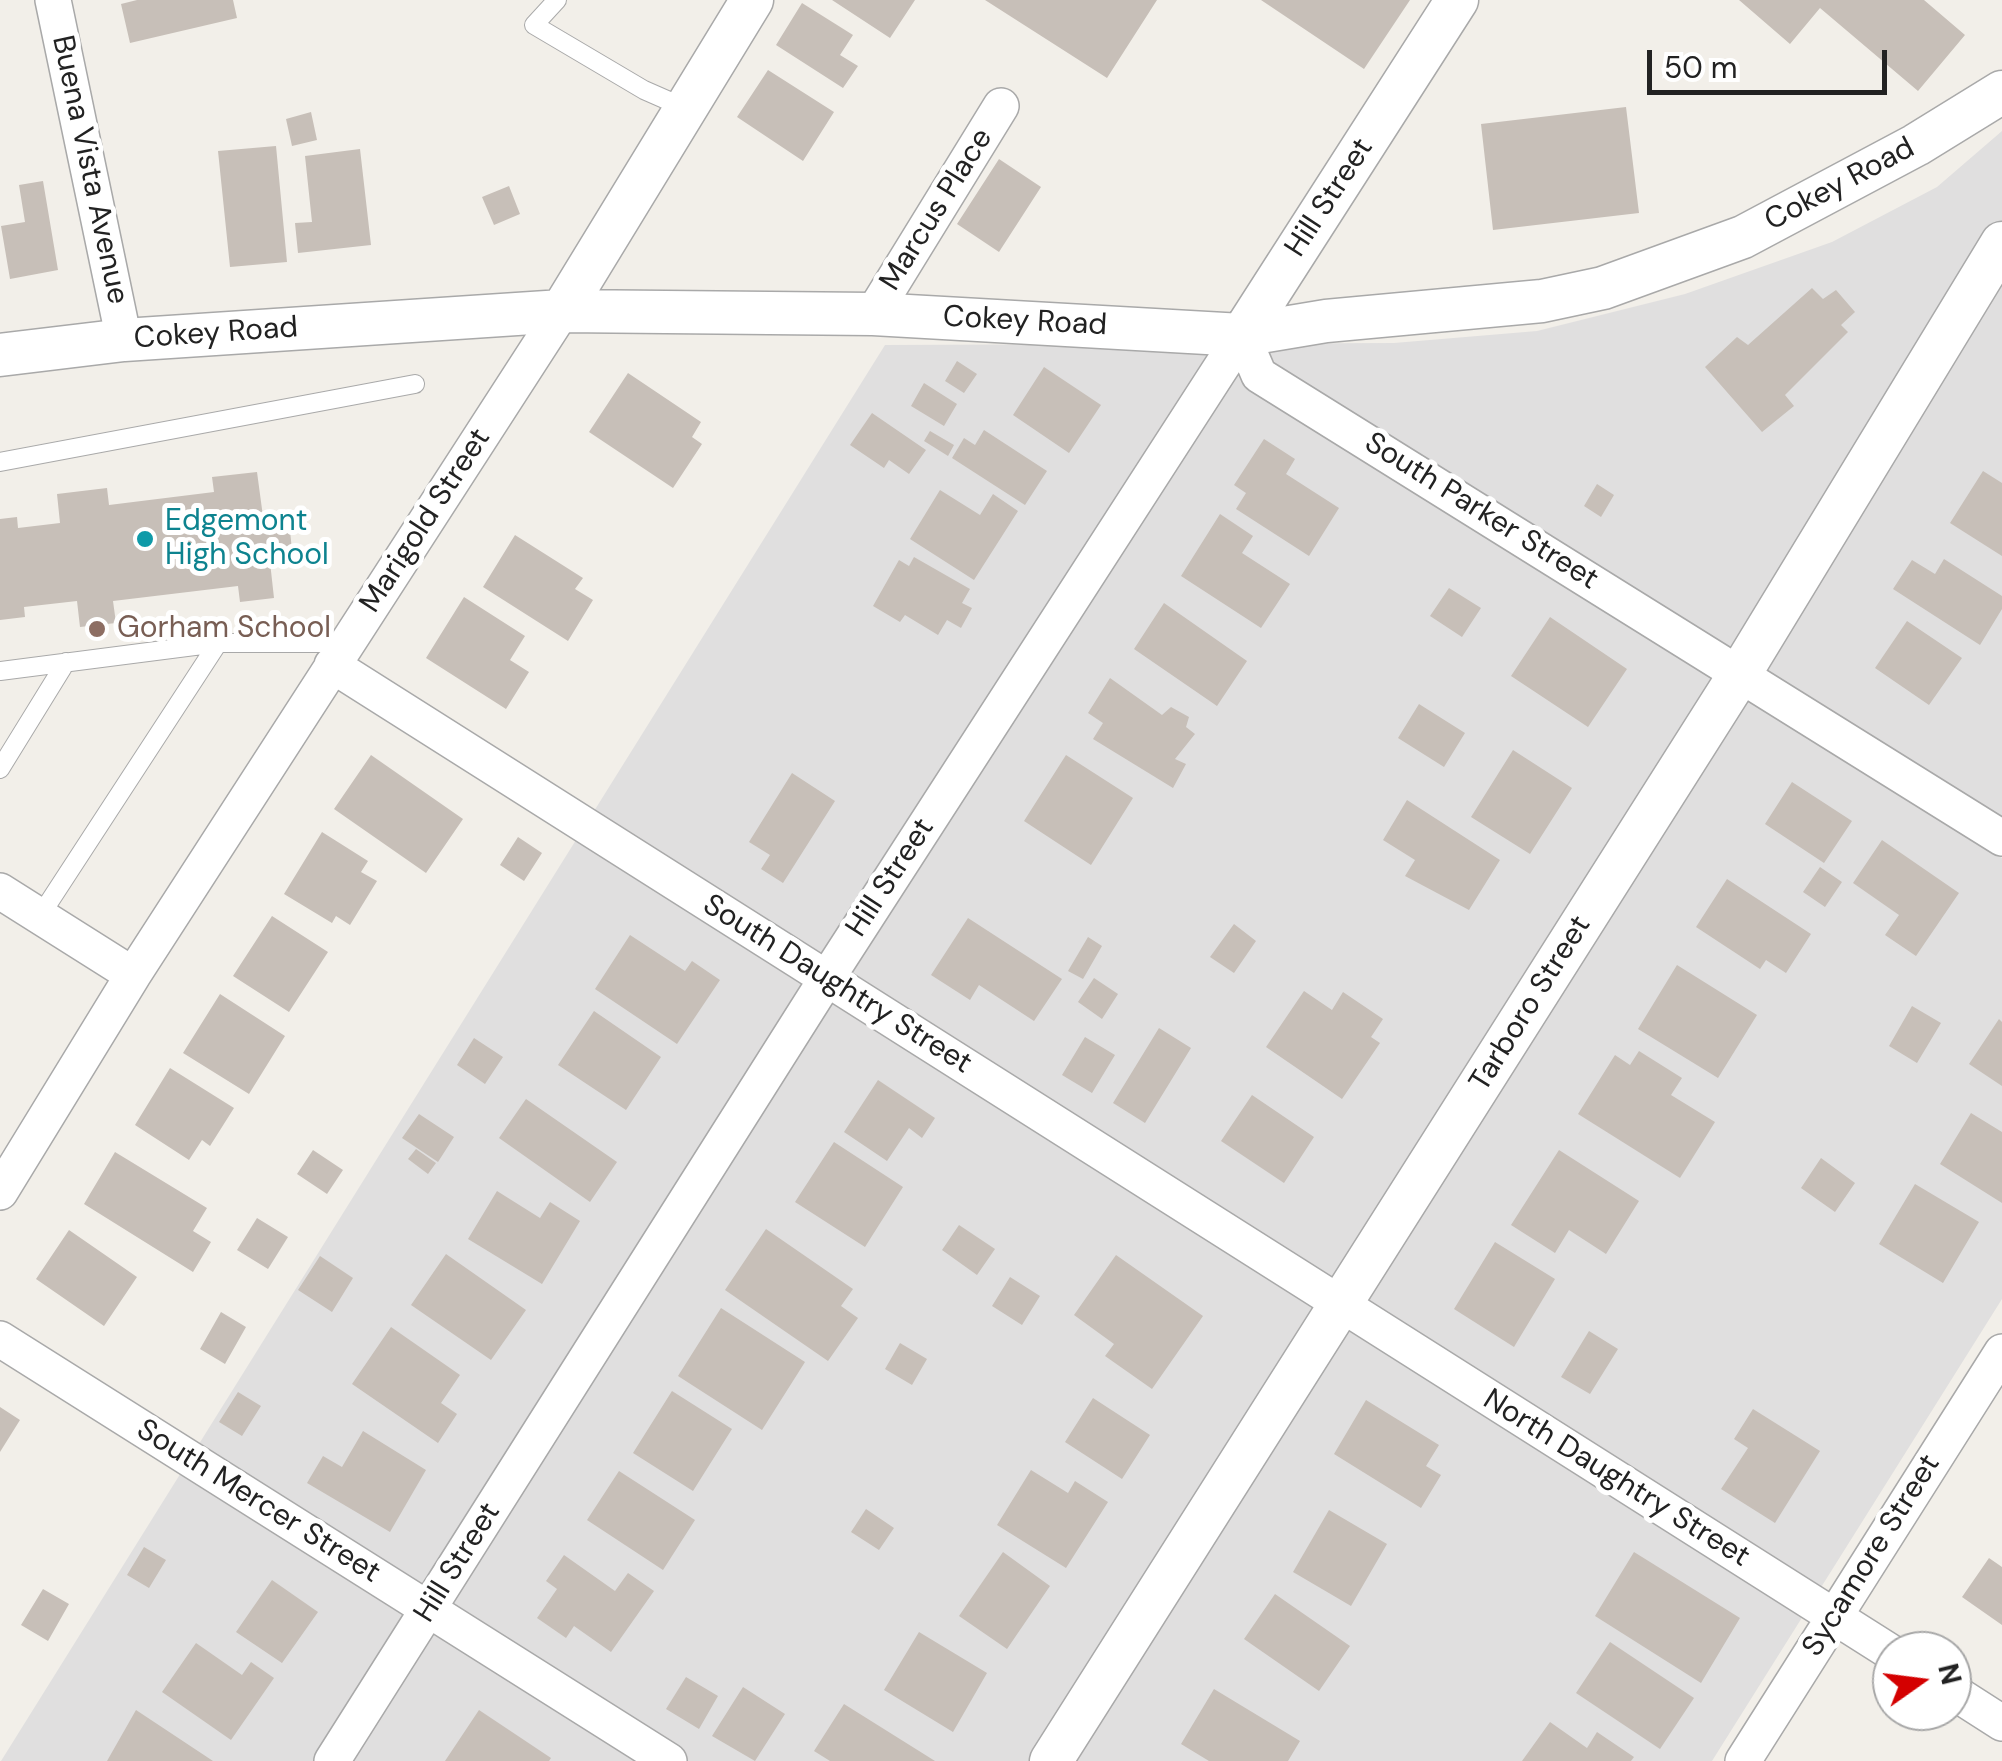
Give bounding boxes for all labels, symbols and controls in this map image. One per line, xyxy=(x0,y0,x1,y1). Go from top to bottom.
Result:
scale bar xyxy=(1652,30,1892,92)
street label: Buena Vista Avenue xyxy=(43,32,135,308)
text: 50 m xyxy=(1664,48,1738,87)
street label: Marcus Place xyxy=(873,122,1001,298)
street label: Cokey Road xyxy=(1759,131,1921,239)
street label: Hill Street xyxy=(1278,132,1382,264)
street label: Cokey Road xyxy=(942,300,1108,344)
street label: Cokey Road xyxy=(133,310,299,358)
street label: Marigold Street xyxy=(353,422,499,620)
street label: South Parker Street xyxy=(1358,426,1604,598)
place label: Edgemont High School xyxy=(165,504,329,574)
marker: Edgemont High School xyxy=(134,528,156,550)
place label: Gorham School xyxy=(117,611,331,647)
marker: Gorham School xyxy=(86,618,108,640)
street label: Hill Street xyxy=(839,812,943,944)
street label: South Daughtry Street xyxy=(696,888,978,1082)
street label: Tarboro Street xyxy=(1463,910,1599,1098)
street label: North Daughtry Street xyxy=(1476,1382,1756,1576)
street label: South Mercer Street xyxy=(130,1412,386,1592)
street label: Sycamore Street xyxy=(1795,1448,1949,1664)
street label: Hill Street xyxy=(407,1497,509,1629)
north arrow xyxy=(1872,1631,1972,1731)
text: N xyxy=(1929,1660,1970,1688)

